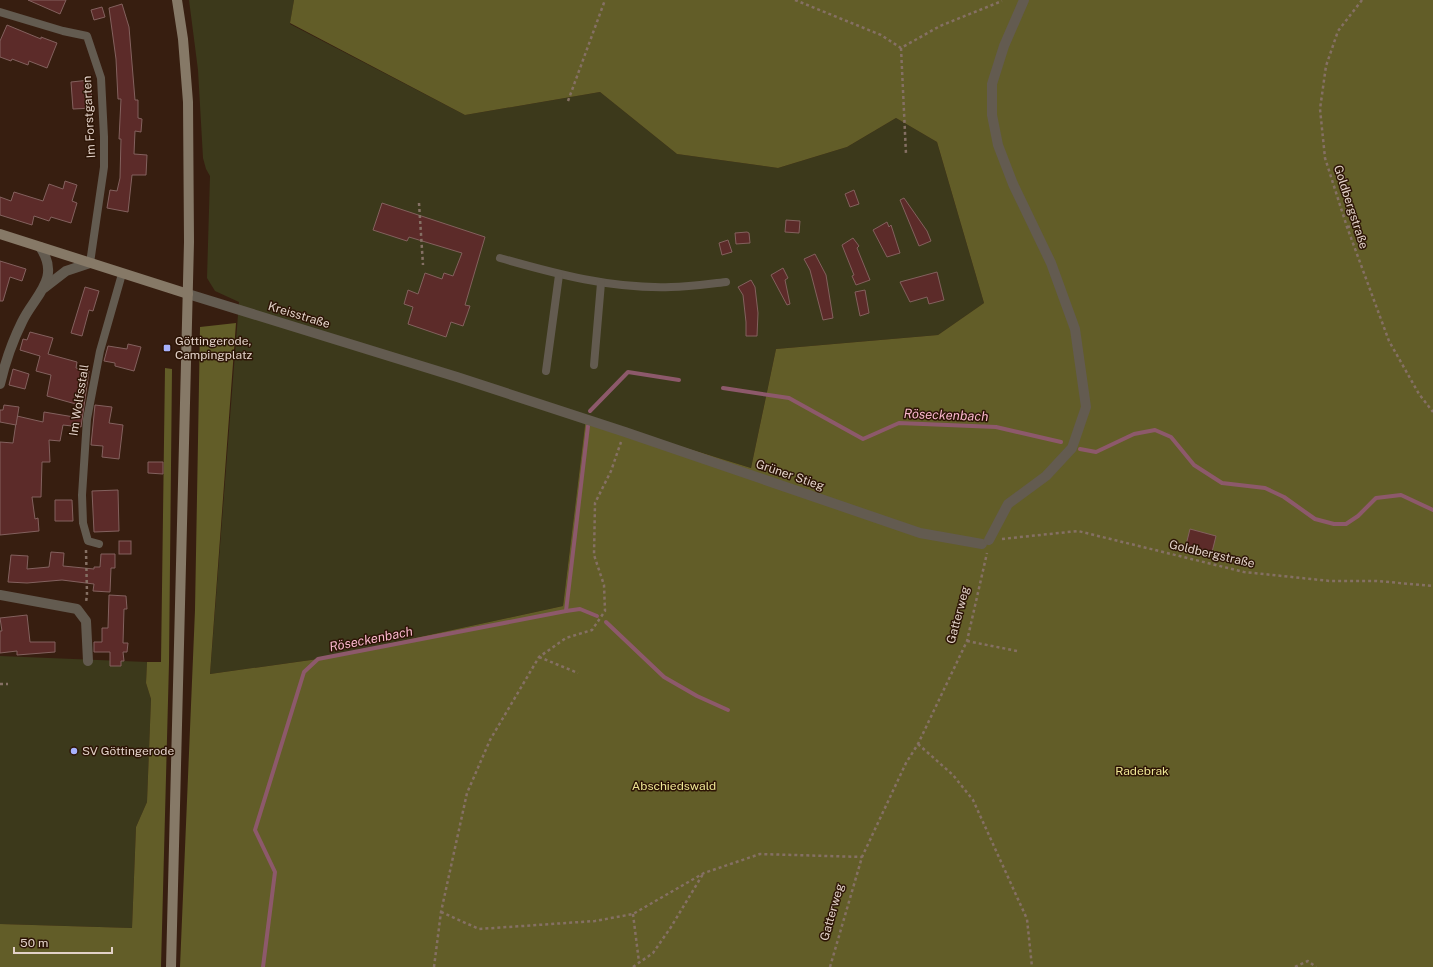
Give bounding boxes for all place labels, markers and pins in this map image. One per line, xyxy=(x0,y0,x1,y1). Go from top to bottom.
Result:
place label: Göttingerode, Campingplatz xyxy=(175,334,253,362)
marker: Göttingerode, Campingplatz xyxy=(162,343,172,353)
place label: SV Göttingerode xyxy=(82,744,174,758)
marker: SV Göttingerode xyxy=(69,746,79,756)

